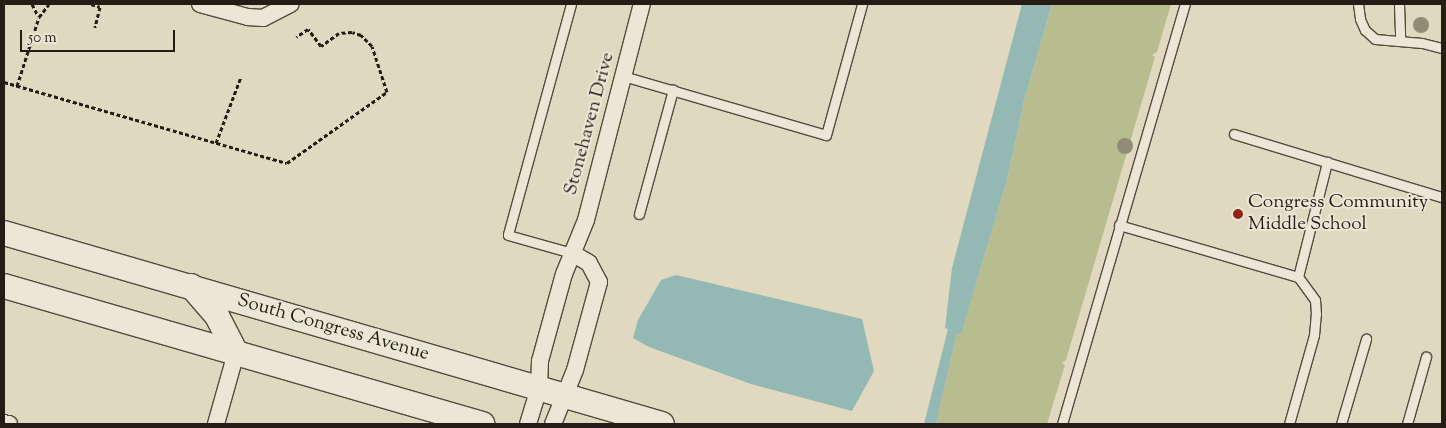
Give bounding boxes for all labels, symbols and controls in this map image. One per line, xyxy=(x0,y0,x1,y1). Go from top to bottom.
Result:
scale bar xyxy=(22,20,178,52)
text: 50 m xyxy=(28,28,57,49)
street label: Stonehaven Drive xyxy=(560,50,620,198)
place label: Congress Community Middle School xyxy=(1248,192,1428,236)
marker: Congress Community Middle School xyxy=(1232,208,1244,220)
street label: South Congress Avenue xyxy=(235,290,431,366)

